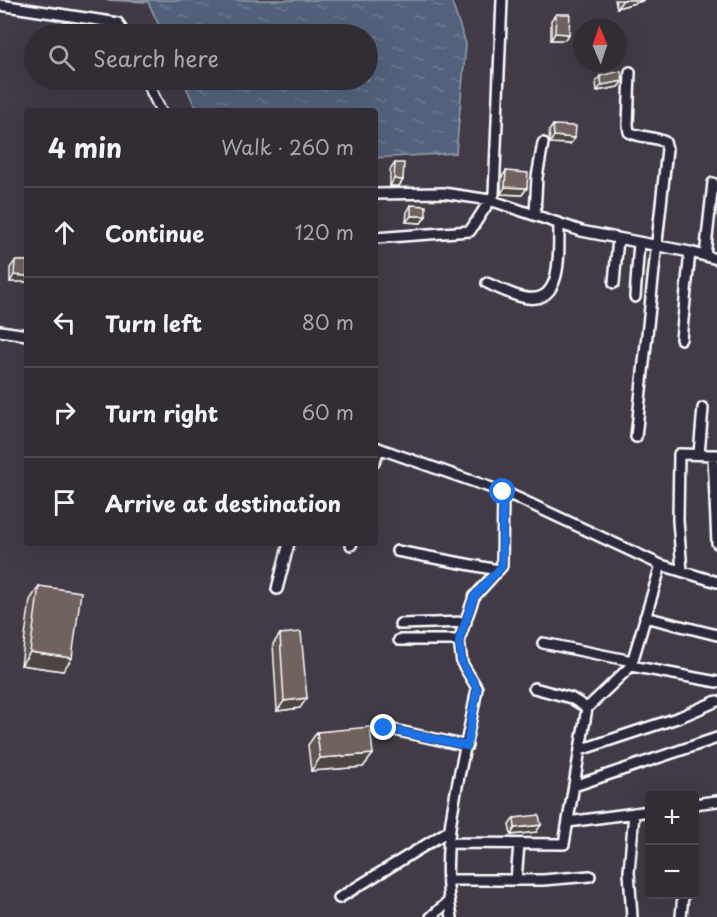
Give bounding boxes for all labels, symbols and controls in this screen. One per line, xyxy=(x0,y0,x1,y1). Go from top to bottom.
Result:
north arrow xyxy=(573,18,627,72)
search box xyxy=(24,24,378,90)
icon: search xyxy=(45,41,78,74)
text: Search here xyxy=(93,41,219,74)
text: 4 min xyxy=(48,128,122,167)
text: Walk · 260 m xyxy=(221,132,354,162)
icon: ahead xyxy=(48,216,81,249)
text: Continue xyxy=(105,216,204,249)
text: 120 m xyxy=(295,217,354,247)
icon: left xyxy=(48,306,81,339)
text: Turn left xyxy=(105,306,202,339)
text: 80 m xyxy=(302,307,354,337)
icon: right xyxy=(48,396,81,429)
text: Turn right xyxy=(105,396,218,429)
text: 60 m xyxy=(302,397,354,427)
route start xyxy=(489,478,515,504)
icon: arrive xyxy=(48,486,81,519)
text: Arrive at destination xyxy=(105,486,341,519)
route end xyxy=(370,714,396,740)
map controls xyxy=(645,791,699,899)
button: + xyxy=(645,791,699,845)
button: − xyxy=(645,845,699,899)

